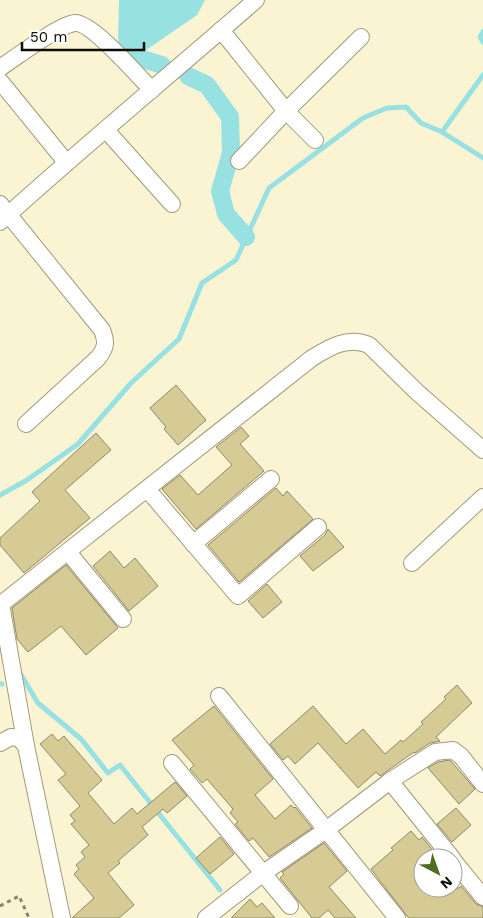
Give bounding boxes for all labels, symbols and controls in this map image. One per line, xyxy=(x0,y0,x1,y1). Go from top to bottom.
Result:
scale bar xyxy=(22,20,145,52)
text: 50 m xyxy=(30,28,67,46)
north arrow xyxy=(413,848,463,898)
text: N xyxy=(437,873,456,892)

